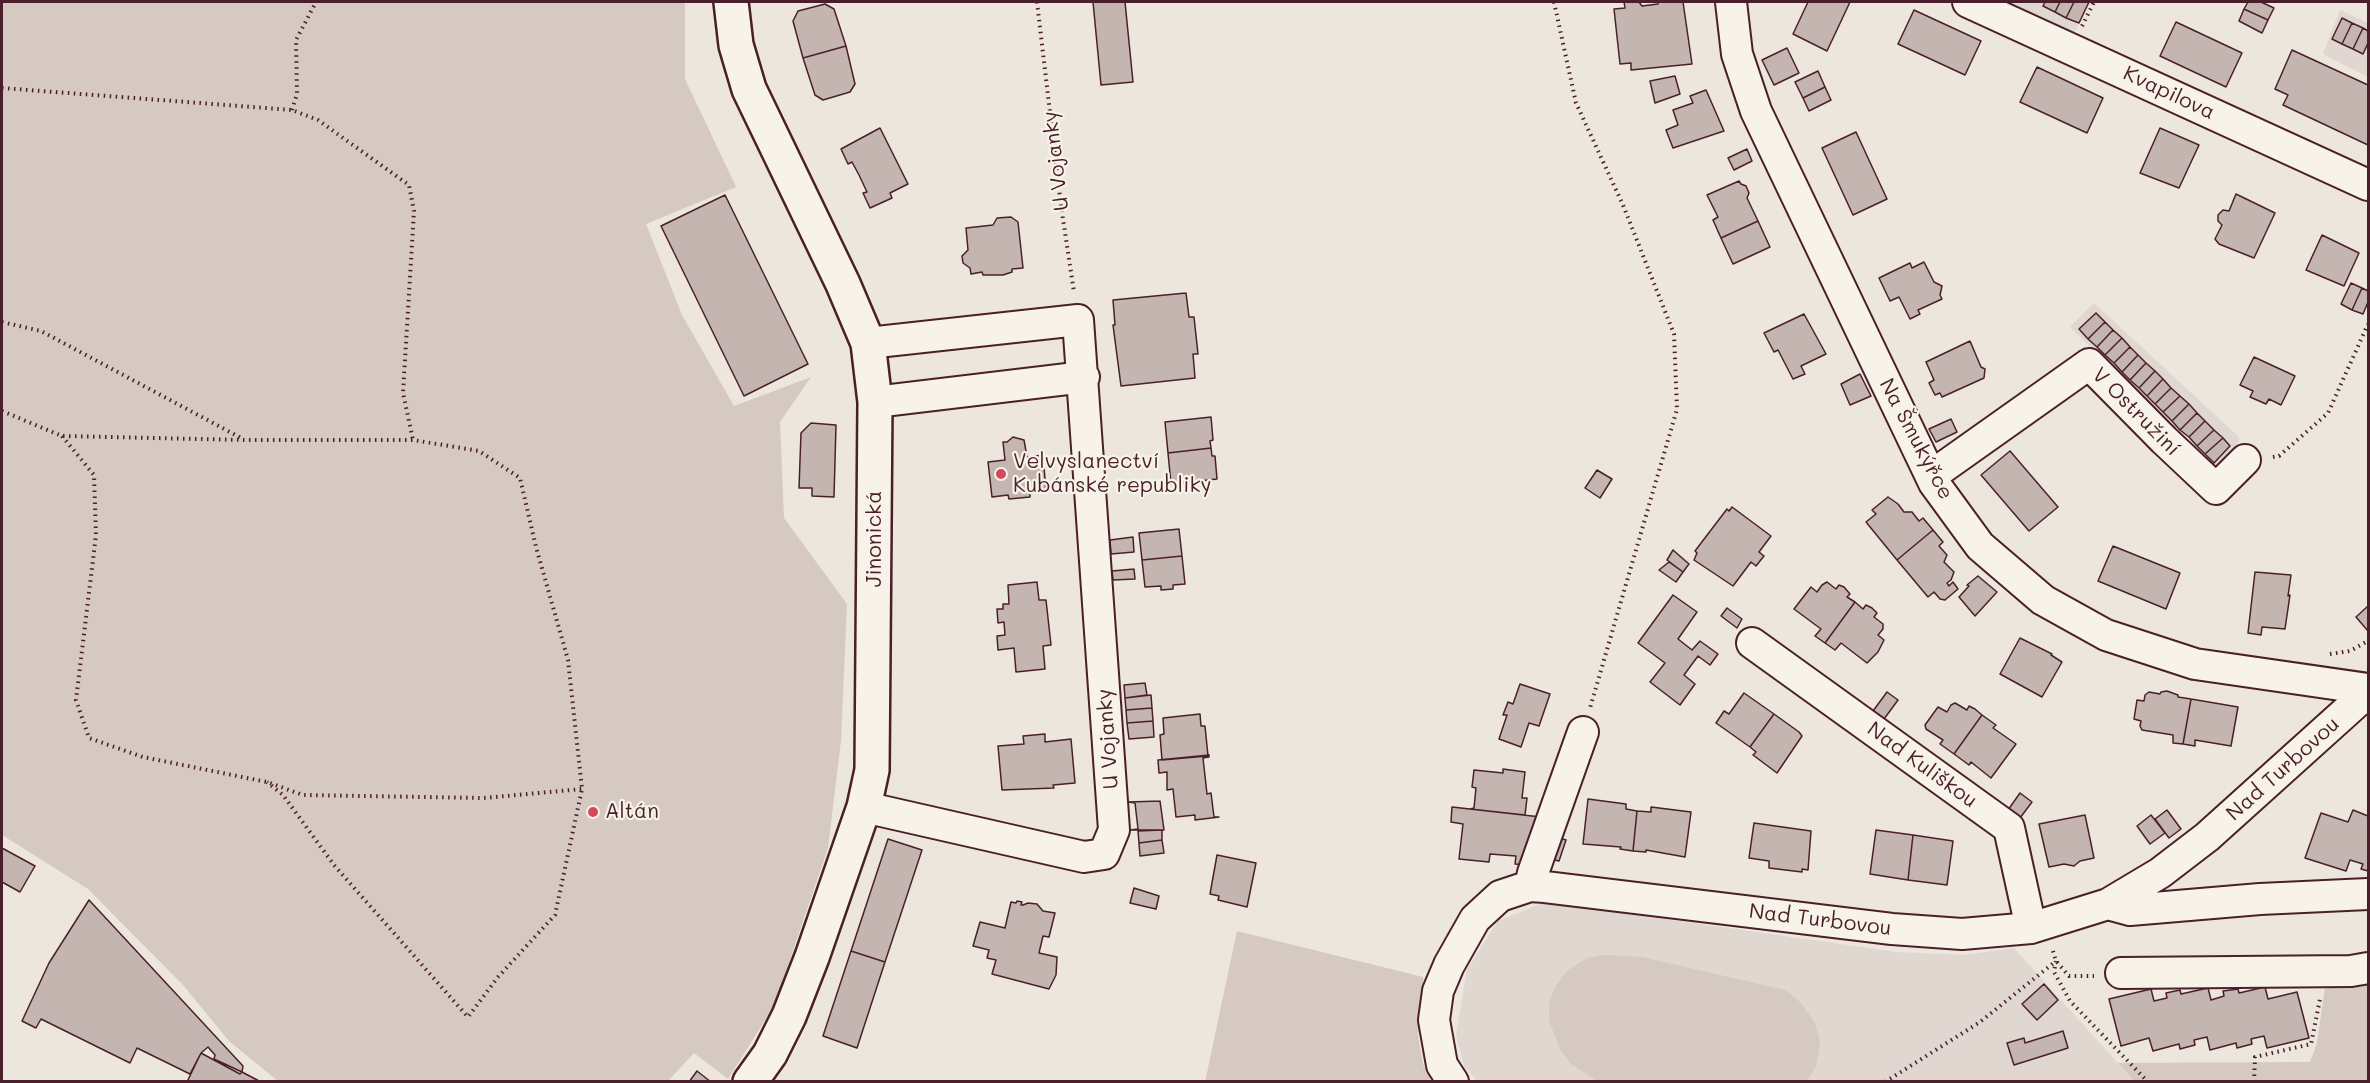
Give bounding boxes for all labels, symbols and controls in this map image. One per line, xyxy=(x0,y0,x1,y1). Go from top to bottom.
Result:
street label: Kvapilova xyxy=(2119,61,2219,125)
street label: U Vojanky xyxy=(1037,110,1075,212)
street label: V Ostružiní xyxy=(2087,363,2185,461)
street label: Na Šmukýřce xyxy=(1874,374,1958,504)
place label: Velvyslanectví Kubánské republiky xyxy=(1013,449,1212,499)
marker: Velvyslanectví Kubánské republiky xyxy=(994,467,1008,481)
street label: Jinonická xyxy=(862,491,888,587)
street label: U Vojanky xyxy=(1092,688,1124,790)
street label: Nad Turbovou xyxy=(2221,712,2345,826)
street label: Nad Kuliškou xyxy=(1862,717,1982,813)
place label: Altán xyxy=(605,799,659,825)
marker: Altán xyxy=(586,805,600,819)
street label: Nad Turbovou xyxy=(1747,899,1893,941)

